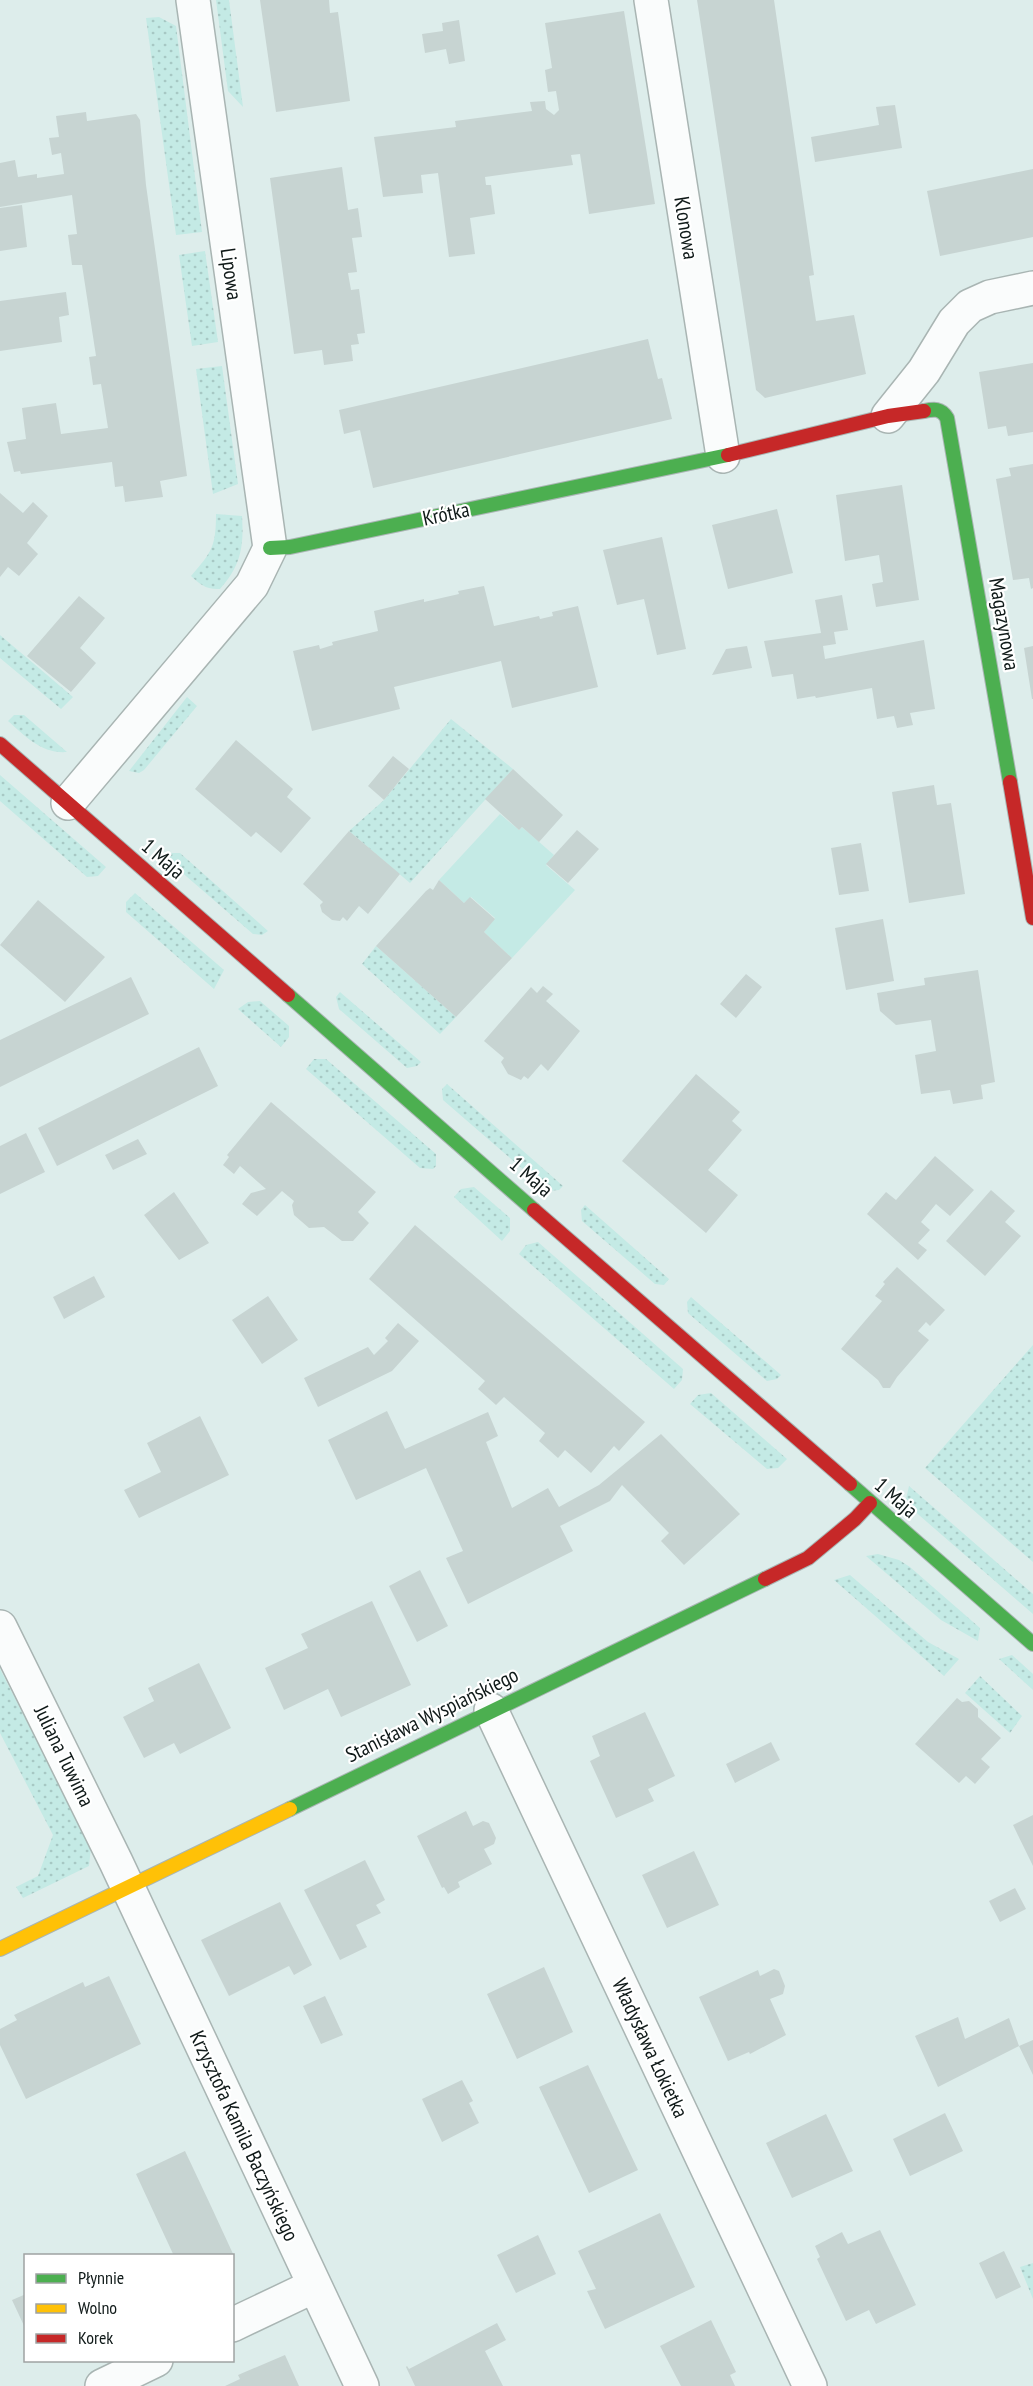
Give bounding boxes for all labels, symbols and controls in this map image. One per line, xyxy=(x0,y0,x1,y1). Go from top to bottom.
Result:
street label: Klonowa xyxy=(668,195,705,261)
street label: Lipowa xyxy=(215,246,248,302)
street label: Krótka xyxy=(420,495,472,532)
street label: Magazynowa xyxy=(983,576,1026,672)
street label: 1 Maja xyxy=(136,832,191,885)
street label: 1 Maja xyxy=(504,1150,559,1203)
street label: 1 Maja xyxy=(869,1471,924,1524)
street label: Stanisława Wyspiańskiego xyxy=(341,1661,523,1768)
street label: Juliana Tuwima xyxy=(28,1700,101,1811)
street label: Władysława Łokietka xyxy=(606,1974,695,2122)
street label: Krzysztofa Kamila Baczyńskiego xyxy=(184,2026,305,2245)
legend xyxy=(24,2254,234,2362)
text: Płynnie xyxy=(78,2266,124,2289)
text: Wolno xyxy=(78,2296,117,2319)
text: Korek xyxy=(78,2326,113,2349)

